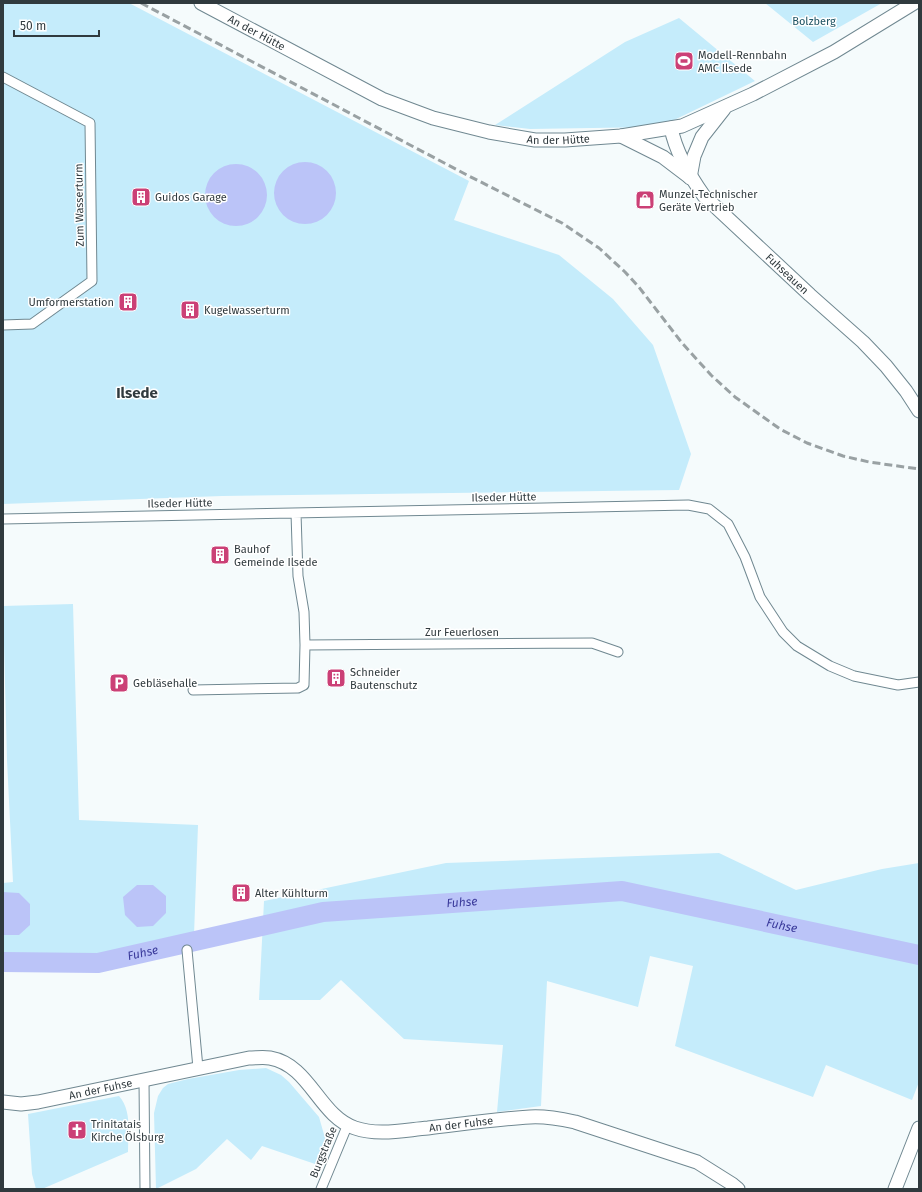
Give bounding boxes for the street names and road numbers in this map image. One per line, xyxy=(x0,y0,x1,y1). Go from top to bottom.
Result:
street label: An der Hütte xyxy=(225,12,287,53)
street label: An der Hütte xyxy=(526,132,590,147)
street label: Zum Wasserturm xyxy=(72,163,87,247)
street label: Fuhseauen xyxy=(763,251,811,297)
street label: Ilseder Hütte xyxy=(471,490,537,505)
street label: Ilseder Hütte xyxy=(147,496,213,511)
street label: Zur Feuerlosen xyxy=(425,626,499,639)
street label: An der Fuhse xyxy=(68,1077,133,1102)
street label: An der Fuhse xyxy=(428,1114,494,1135)
street label: Burgstraße xyxy=(307,1125,340,1180)

